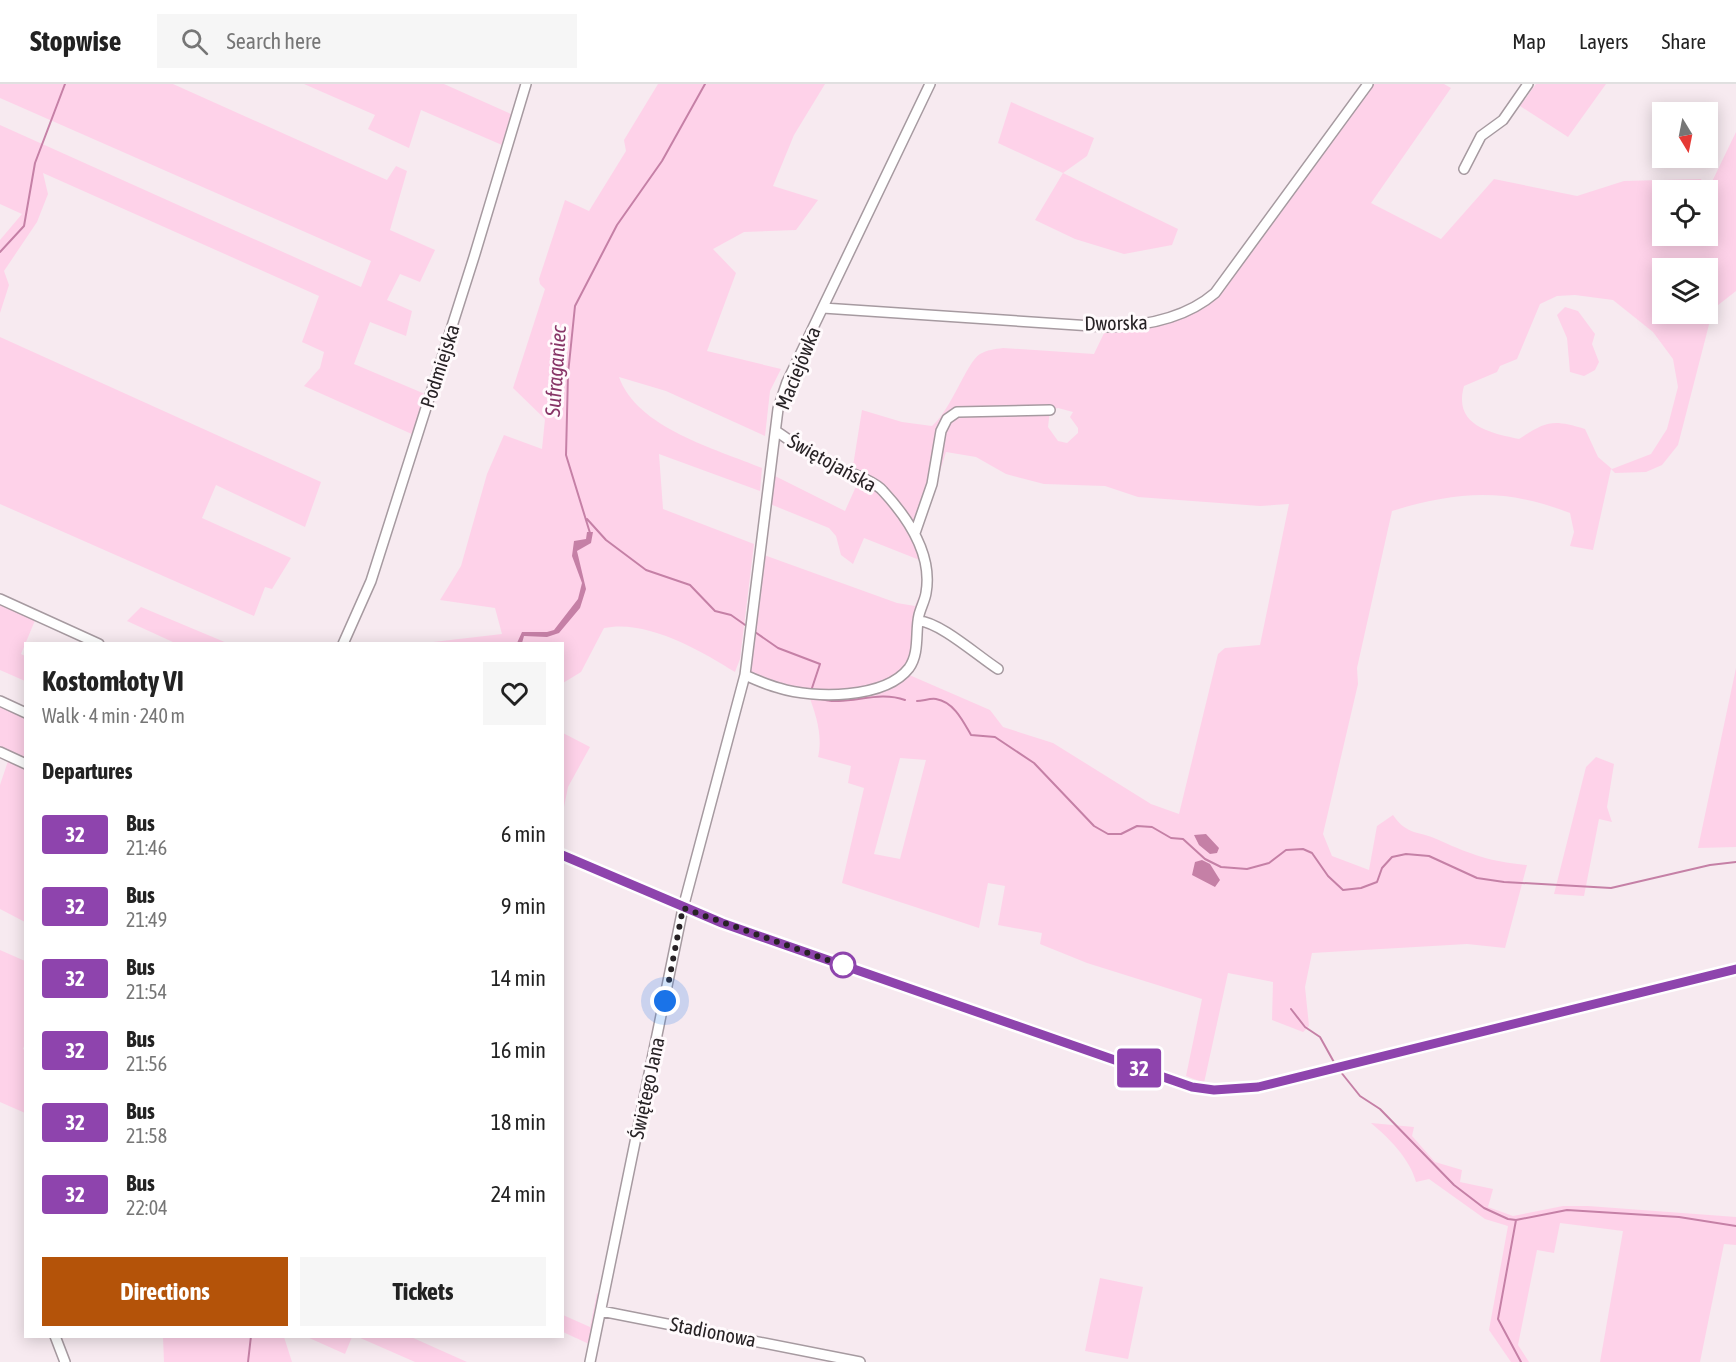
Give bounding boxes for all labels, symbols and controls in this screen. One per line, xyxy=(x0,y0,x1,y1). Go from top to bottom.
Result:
search box xyxy=(157,14,577,68)
text: Stopwise xyxy=(30,25,121,57)
icon: search xyxy=(178,25,211,58)
text: Search here xyxy=(226,28,321,54)
text: Map xyxy=(1512,29,1546,53)
text: Layers xyxy=(1579,29,1629,53)
text: Share xyxy=(1662,29,1706,53)
north arrow xyxy=(1652,102,1718,168)
map controls xyxy=(1652,102,1718,324)
button: locate xyxy=(1652,180,1718,246)
button: layers xyxy=(1652,258,1718,324)
street label: Dworska xyxy=(1084,310,1148,335)
street label: Podmiejska xyxy=(415,321,464,410)
water label: Sufraganiec xyxy=(540,323,570,418)
street label: Maciejówka xyxy=(770,323,825,413)
street label: Świętojańska xyxy=(784,429,880,496)
button: heart xyxy=(483,662,546,725)
text: Kostomłoty VI xyxy=(42,665,184,697)
text: Walk · 4 min · 240 m xyxy=(42,704,185,727)
text: Departures xyxy=(42,758,132,784)
text: Bus xyxy=(126,810,155,836)
text: 6 min xyxy=(501,821,546,847)
text: 32 xyxy=(65,822,85,846)
text: 21:46 xyxy=(126,836,167,859)
text: Bus xyxy=(126,882,155,908)
text: 9 min xyxy=(501,893,546,919)
text: 32 xyxy=(65,894,85,918)
text: 21:49 xyxy=(126,908,167,931)
unlabelled marker xyxy=(830,952,856,978)
text: Bus xyxy=(126,954,155,980)
text: 14 min xyxy=(491,965,546,991)
text: 32 xyxy=(65,966,85,990)
text: 21:54 xyxy=(126,980,167,1003)
your location xyxy=(650,986,680,1016)
text: Bus xyxy=(126,1026,155,1052)
street label: Świętego Jana xyxy=(625,1035,669,1141)
text: 16 min xyxy=(491,1037,546,1063)
text: 32 xyxy=(65,1038,85,1062)
line badge: 32 xyxy=(1112,1048,1166,1088)
text: 21:56 xyxy=(126,1052,167,1075)
text: 32 xyxy=(1129,1056,1149,1080)
text: Bus xyxy=(126,1098,155,1124)
text: 18 min xyxy=(491,1109,546,1135)
text: 32 xyxy=(65,1110,85,1134)
text: 21:58 xyxy=(126,1124,167,1147)
text: Bus xyxy=(126,1170,155,1196)
text: 24 min xyxy=(491,1181,546,1207)
text: 32 xyxy=(65,1182,85,1206)
text: 22:04 xyxy=(126,1196,168,1219)
button: Directions xyxy=(42,1257,288,1326)
button: Tickets xyxy=(300,1257,546,1326)
street label: Stadionowa xyxy=(668,1312,758,1351)

